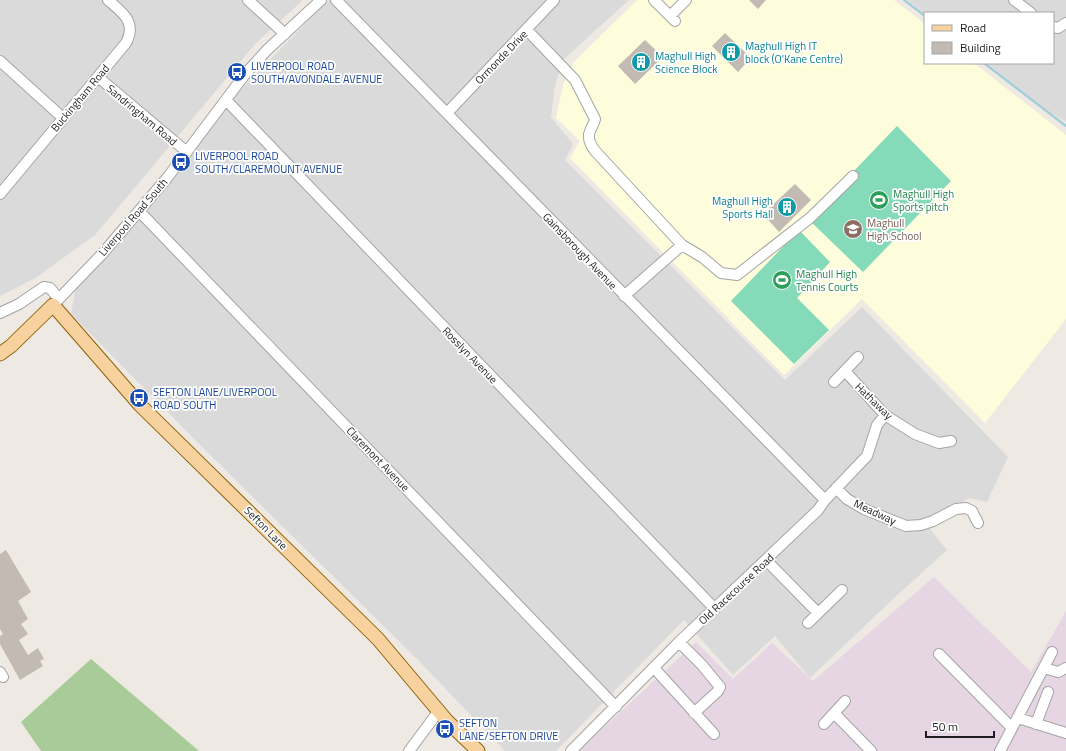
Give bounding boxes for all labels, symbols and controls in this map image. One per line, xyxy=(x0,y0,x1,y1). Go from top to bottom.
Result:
legend xyxy=(924,12,1054,64)
text: Road xyxy=(960,18,986,37)
street label: Ormonde Drive xyxy=(471,26,531,88)
place label: Maghull High IT block (O'Kane Centre) xyxy=(745,38,843,67)
text: Building xyxy=(960,38,1001,57)
building icon: Maghull High IT block (O'Kane Centre) xyxy=(720,41,742,63)
place label: Maghull High Science Block xyxy=(655,48,718,77)
building icon: Maghull High Science Block xyxy=(630,51,652,73)
place label: LIVERPOOL ROAD SOUTH/AVONDALE AVENUE xyxy=(251,58,382,87)
street label: Buckingham Road xyxy=(47,61,113,135)
bus stop icon: LIVERPOOL ROAD SOUTH/AVONDALE AVENUE xyxy=(226,61,248,83)
street label: Sandringham Road xyxy=(103,81,181,149)
place label: LIVERPOOL ROAD SOUTH/CLAREMOUNT AVENUE xyxy=(195,148,342,177)
bus stop icon: LIVERPOOL ROAD SOUTH/CLAREMOUNT AVENUE xyxy=(170,151,192,173)
street label: Liverpool Road South xyxy=(95,175,171,259)
place label: Maghull High Sports pitch xyxy=(893,186,954,215)
sports icon: Maghull High Sports pitch xyxy=(868,189,890,211)
place label: Maghull High Sports Hall xyxy=(712,193,773,222)
building icon: Maghull High Sports Hall xyxy=(776,196,798,218)
street label: Gainsborough Avenue xyxy=(539,209,621,293)
place label: Maghull High School xyxy=(867,215,922,244)
school or university icon: Maghull High School xyxy=(842,218,864,240)
place label: Maghull High Tennis Courts xyxy=(796,266,858,295)
sports icon: Maghull High Tennis Courts xyxy=(771,269,793,291)
street label: Rosslyn Avenue xyxy=(439,323,502,387)
street label: Hathaway xyxy=(851,379,897,424)
place label: SEFTON LANE/LIVERPOOL ROAD SOUTH xyxy=(153,384,278,413)
bus stop icon: SEFTON LANE/LIVERPOOL ROAD SOUTH xyxy=(128,387,150,409)
street label: Claremont Avenue xyxy=(343,423,414,495)
street label: Meadway xyxy=(851,495,899,529)
street label: Sefton Lane xyxy=(241,503,292,554)
street label: Old Racecourse Road xyxy=(695,550,777,628)
scale bar xyxy=(926,713,994,739)
place label: SEFTON LANE/SEFTON DRIVE xyxy=(459,715,558,744)
text: 50 m xyxy=(932,717,958,736)
bus stop icon: SEFTON LANE/SEFTON DRIVE xyxy=(434,718,456,740)

